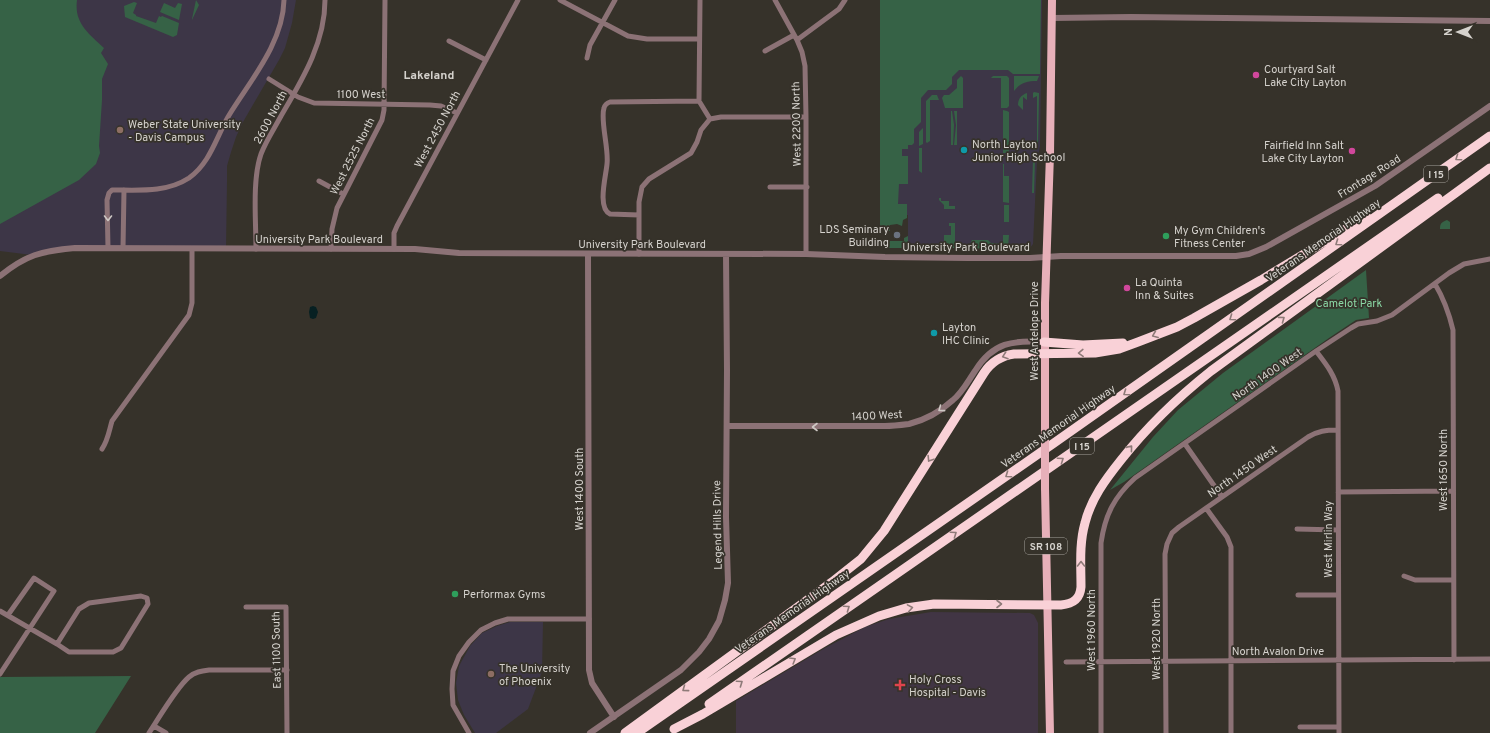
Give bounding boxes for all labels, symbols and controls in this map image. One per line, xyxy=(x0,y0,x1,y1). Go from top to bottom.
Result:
north arrow xyxy=(1438,12,1478,52)
text: N xyxy=(1442,28,1456,36)
place label: Courtyard Salt Lake City Layton xyxy=(1264,63,1346,90)
district label: Lakeland xyxy=(404,68,454,84)
marker: Courtyard Salt Lake City Layton xyxy=(1251,70,1261,80)
street label: West 2200 North xyxy=(789,81,805,167)
street label: 2600 North xyxy=(251,88,291,147)
street label: 1100 West xyxy=(337,88,385,102)
street label: West 2450 North xyxy=(412,89,464,170)
street label: West 2525 North xyxy=(327,116,378,197)
place label: Weber State University - Davis Campus xyxy=(128,118,241,145)
marker: Weber State University - Davis Campus xyxy=(115,125,125,135)
place label: North Layton Junior High School xyxy=(972,138,1065,165)
place label: Fairfield Inn Salt Lake City Layton xyxy=(1262,139,1344,166)
marker: North Layton Junior High School xyxy=(959,145,969,155)
marker: Fairfield Inn Salt Lake City Layton xyxy=(1347,146,1357,156)
street label: Frontage Road xyxy=(1335,152,1404,202)
one-way arrow xyxy=(1456,153,1463,160)
road number: I 15 xyxy=(1424,166,1448,182)
street label: Veterans Memorial Highway xyxy=(1264,196,1384,286)
one-way arrow xyxy=(104,215,112,221)
place label: LDS Seminary Building xyxy=(819,223,889,250)
place label: My Gym Children's Fitness Center xyxy=(1174,224,1265,251)
marker: LDS Seminary Building xyxy=(892,230,902,240)
marker: My Gym Children's Fitness Center xyxy=(1161,231,1171,241)
street label: University Park Boulevard xyxy=(255,233,383,247)
street label: University Park Boulevard xyxy=(578,238,706,252)
one-way arrow xyxy=(1336,238,1343,245)
street label: University Park Boulevard xyxy=(902,241,1030,255)
place label: La Quinta Inn & Suites xyxy=(1135,276,1194,303)
street label: West Antelope Drive xyxy=(1028,281,1042,381)
marker: La Quinta Inn & Suites xyxy=(1122,283,1132,293)
park label: Camelot Park xyxy=(1316,297,1383,311)
one-way arrow xyxy=(1229,313,1236,321)
one-way arrow xyxy=(1277,317,1284,324)
place label: Layton IHC Clinic xyxy=(942,321,990,348)
marker: Layton IHC Clinic xyxy=(929,328,939,338)
one-way arrow xyxy=(1151,331,1158,339)
street label: North 1400 West xyxy=(1230,346,1305,404)
one-way arrow xyxy=(1078,349,1084,358)
one-way arrow xyxy=(1002,352,1009,360)
street label: Veterans Memorial Highway xyxy=(999,382,1119,472)
one-way arrow xyxy=(1123,388,1130,395)
one-way arrow xyxy=(938,404,945,412)
street label: 1400 West xyxy=(851,408,903,424)
one-way arrow xyxy=(812,423,818,431)
street label: West 1650 North xyxy=(1437,429,1451,511)
road number: I 15 xyxy=(1070,438,1094,454)
street label: North 1450 West xyxy=(1205,443,1280,501)
one-way arrow xyxy=(1126,446,1133,453)
street label: West 1400 South xyxy=(573,448,587,530)
one-way arrow xyxy=(927,455,934,462)
one-way arrow xyxy=(1057,457,1064,465)
one-way arrow xyxy=(1005,470,1012,477)
street label: Legend Hills Drive xyxy=(710,480,726,570)
street label: West Mirlin Way xyxy=(1322,500,1336,578)
one-way arrow xyxy=(950,531,957,539)
road number: SR 108 xyxy=(1025,538,1067,554)
one-way arrow xyxy=(1077,561,1085,567)
street label: Veterans Memorial Highway xyxy=(733,567,853,657)
place label: Performax Gyms xyxy=(463,588,545,602)
marker: Performax Gyms xyxy=(450,589,460,599)
street label: West 1960 North xyxy=(1085,589,1099,671)
street label: West 1920 North xyxy=(1150,598,1164,680)
one-way arrow xyxy=(996,600,1002,608)
one-way arrow xyxy=(907,604,913,612)
one-way arrow xyxy=(843,605,850,613)
street label: East 1100 South xyxy=(269,611,285,689)
street label: North Avalon Drive xyxy=(1232,645,1324,659)
one-way arrow xyxy=(789,658,796,665)
place label: The University of Phoenix xyxy=(499,662,571,689)
marker: The University of Phoenix xyxy=(486,669,496,679)
place label: Holy Cross Hospital - Davis xyxy=(909,673,986,700)
marker: Holy Cross Hospital - Davis xyxy=(894,679,906,691)
one-way arrow xyxy=(736,681,743,688)
one-way arrow xyxy=(682,684,689,692)

